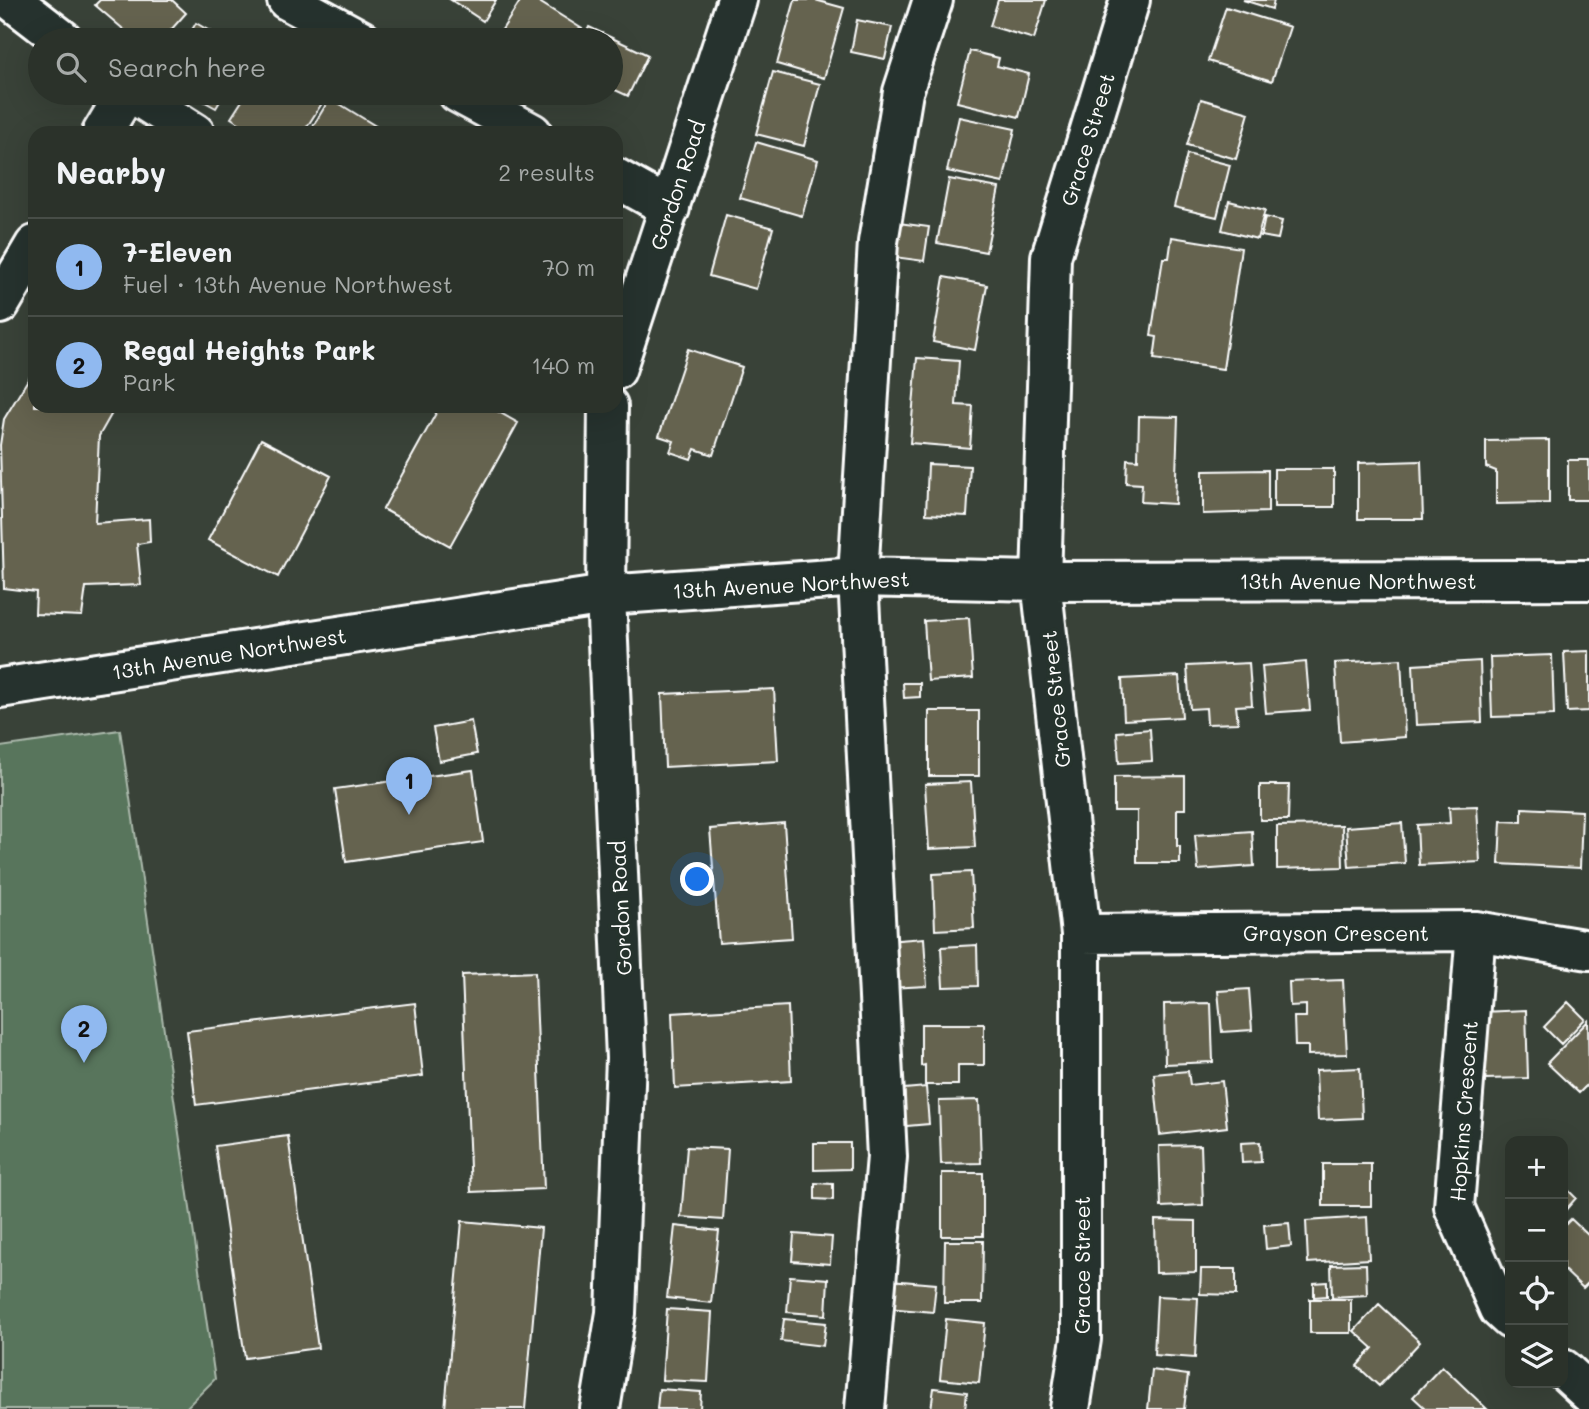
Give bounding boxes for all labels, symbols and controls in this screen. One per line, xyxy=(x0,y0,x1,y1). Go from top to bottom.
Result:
search box xyxy=(28,28,623,105)
icon: search xyxy=(52,48,90,86)
text: Search here xyxy=(108,50,266,84)
street label: Grace Street xyxy=(1054,69,1120,209)
street label: Gordon Road xyxy=(643,117,711,253)
text: Nearby xyxy=(56,152,166,192)
text: 2 results xyxy=(498,157,595,187)
text: 7-Eleven xyxy=(123,235,232,269)
text: 1 xyxy=(74,252,84,282)
text: 70 m xyxy=(542,252,595,282)
text: Fuel · 13th Avenue Northwest xyxy=(123,269,453,299)
text: Regal Heights Park xyxy=(123,333,375,367)
text: 2 xyxy=(73,350,85,380)
text: 140 m xyxy=(531,350,595,380)
text: Park xyxy=(123,367,175,397)
street label: 13th Avenue Northwest xyxy=(672,564,910,604)
street label: 13th Avenue Northwest xyxy=(1239,567,1477,594)
street label: 13th Avenue Northwest xyxy=(110,621,348,685)
street label: Grace Street xyxy=(1034,629,1076,769)
pin: 1 xyxy=(386,757,432,815)
street label: Gordon Road xyxy=(603,840,637,976)
your location xyxy=(680,862,714,896)
street label: Grayson Crescent xyxy=(1243,919,1429,946)
pin: 2 xyxy=(61,1005,107,1063)
street label: Hopkins Crescent xyxy=(1443,1020,1483,1202)
map controls xyxy=(1505,1136,1568,1388)
button: + xyxy=(1505,1136,1568,1199)
street label: Grace Street xyxy=(1068,1196,1095,1334)
button: − xyxy=(1505,1199,1568,1262)
button: locate xyxy=(1505,1262,1568,1325)
button: layers xyxy=(1505,1325,1568,1388)

